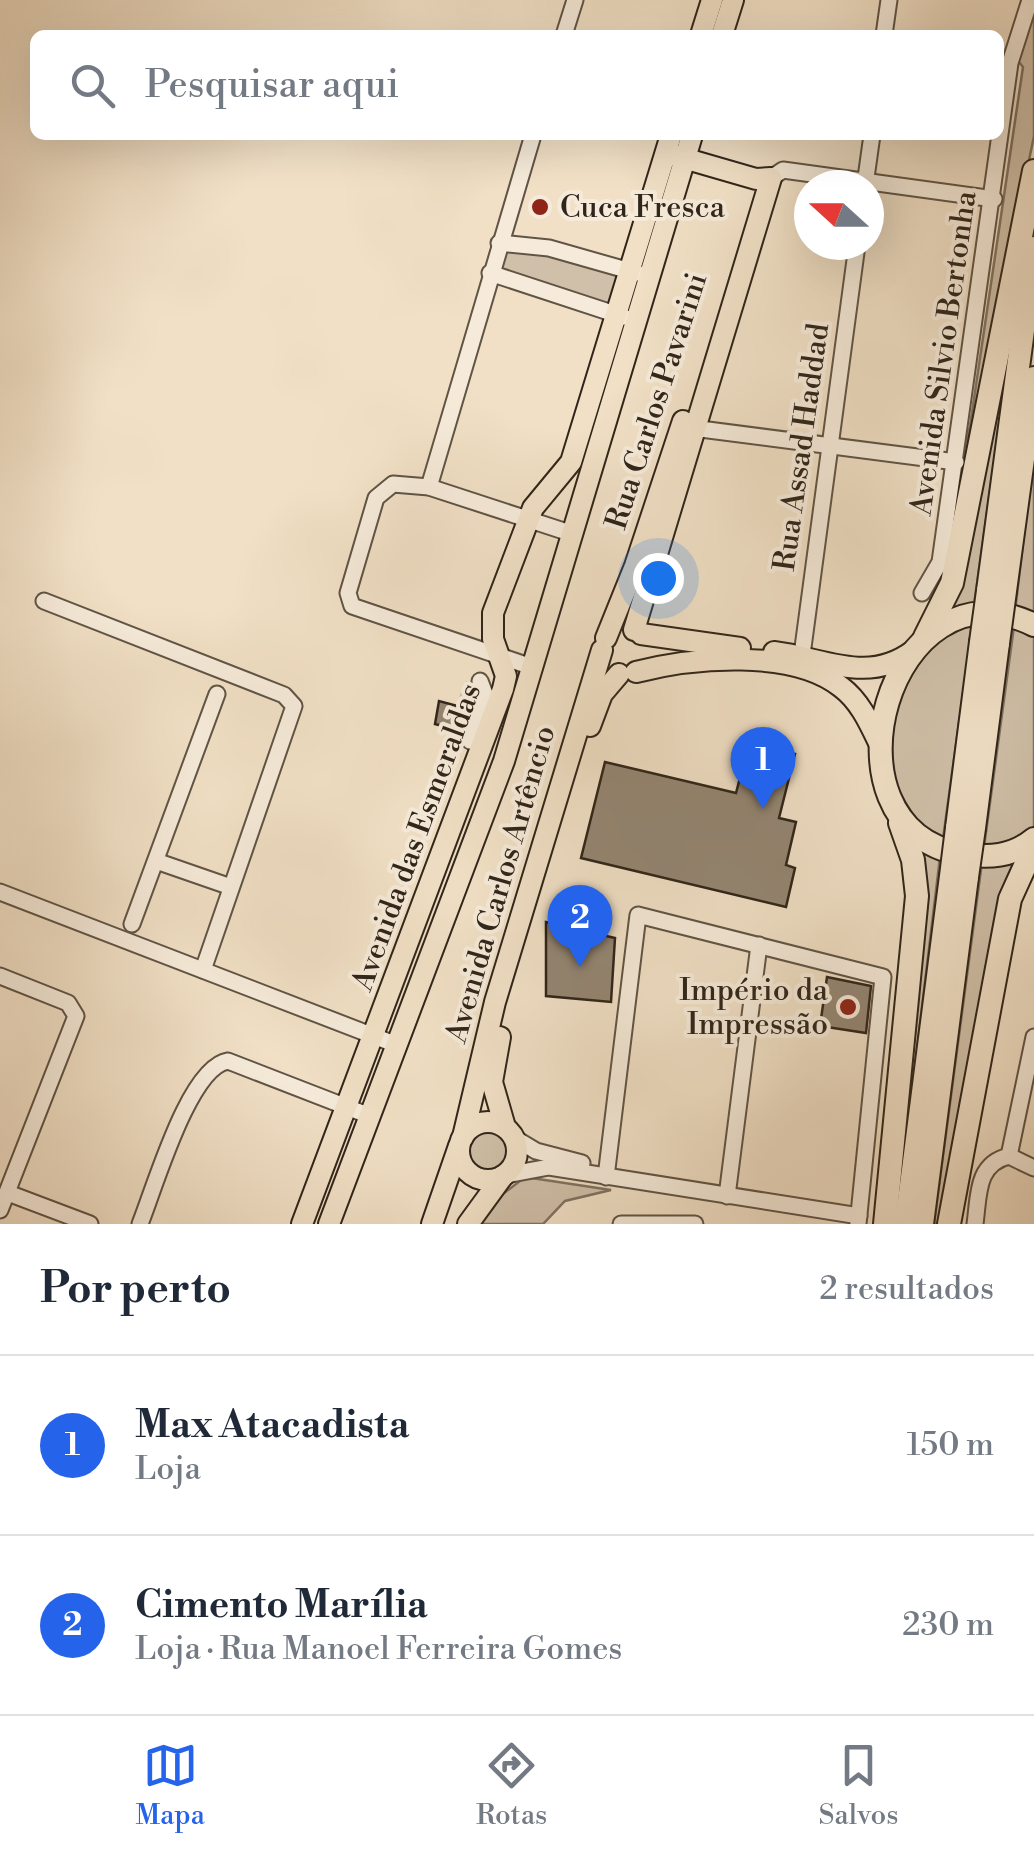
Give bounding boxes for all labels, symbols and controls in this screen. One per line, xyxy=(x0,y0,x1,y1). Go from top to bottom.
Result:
search box xyxy=(30,30,1004,140)
icon: search xyxy=(65,58,120,113)
text: Pesquisar aqui xyxy=(145,62,399,109)
north arrow xyxy=(794,170,884,260)
street label: Avenida Silvio Bertonha xyxy=(902,188,986,519)
place label: Cuca Fresca xyxy=(560,189,726,227)
marker: Cuca Fresca xyxy=(529,196,551,218)
street label: Rua Carlos Pavarini xyxy=(598,268,716,534)
street label: Rua Assad Haddad xyxy=(766,321,838,574)
your location xyxy=(633,553,684,604)
street label: Avenida das Esmeraldas xyxy=(343,679,490,997)
street label: Avenida Carlos Artêncio xyxy=(437,721,564,1048)
pin: 1 xyxy=(730,726,796,809)
pin: 2 xyxy=(548,884,612,967)
place label: Império da Impressão xyxy=(679,972,829,1044)
marker: Império da Impressão xyxy=(837,996,859,1018)
text: Por perto xyxy=(40,1263,231,1316)
text: 2 resultados xyxy=(820,1269,994,1309)
text: Max Atacadista xyxy=(135,1402,409,1449)
text: 1 xyxy=(65,1425,80,1465)
text: 150 m xyxy=(907,1425,994,1465)
text: Loja xyxy=(135,1449,201,1489)
text: Cimento Marília xyxy=(135,1582,428,1629)
text: 2 xyxy=(62,1605,83,1645)
text: 230 m xyxy=(902,1605,994,1645)
text: Loja · Rua Manoel Ferreira Gomes xyxy=(135,1629,622,1669)
tab: Mapa xyxy=(136,1738,205,1833)
tab: Rotas xyxy=(476,1738,547,1833)
tab: Salvos xyxy=(818,1738,898,1833)

